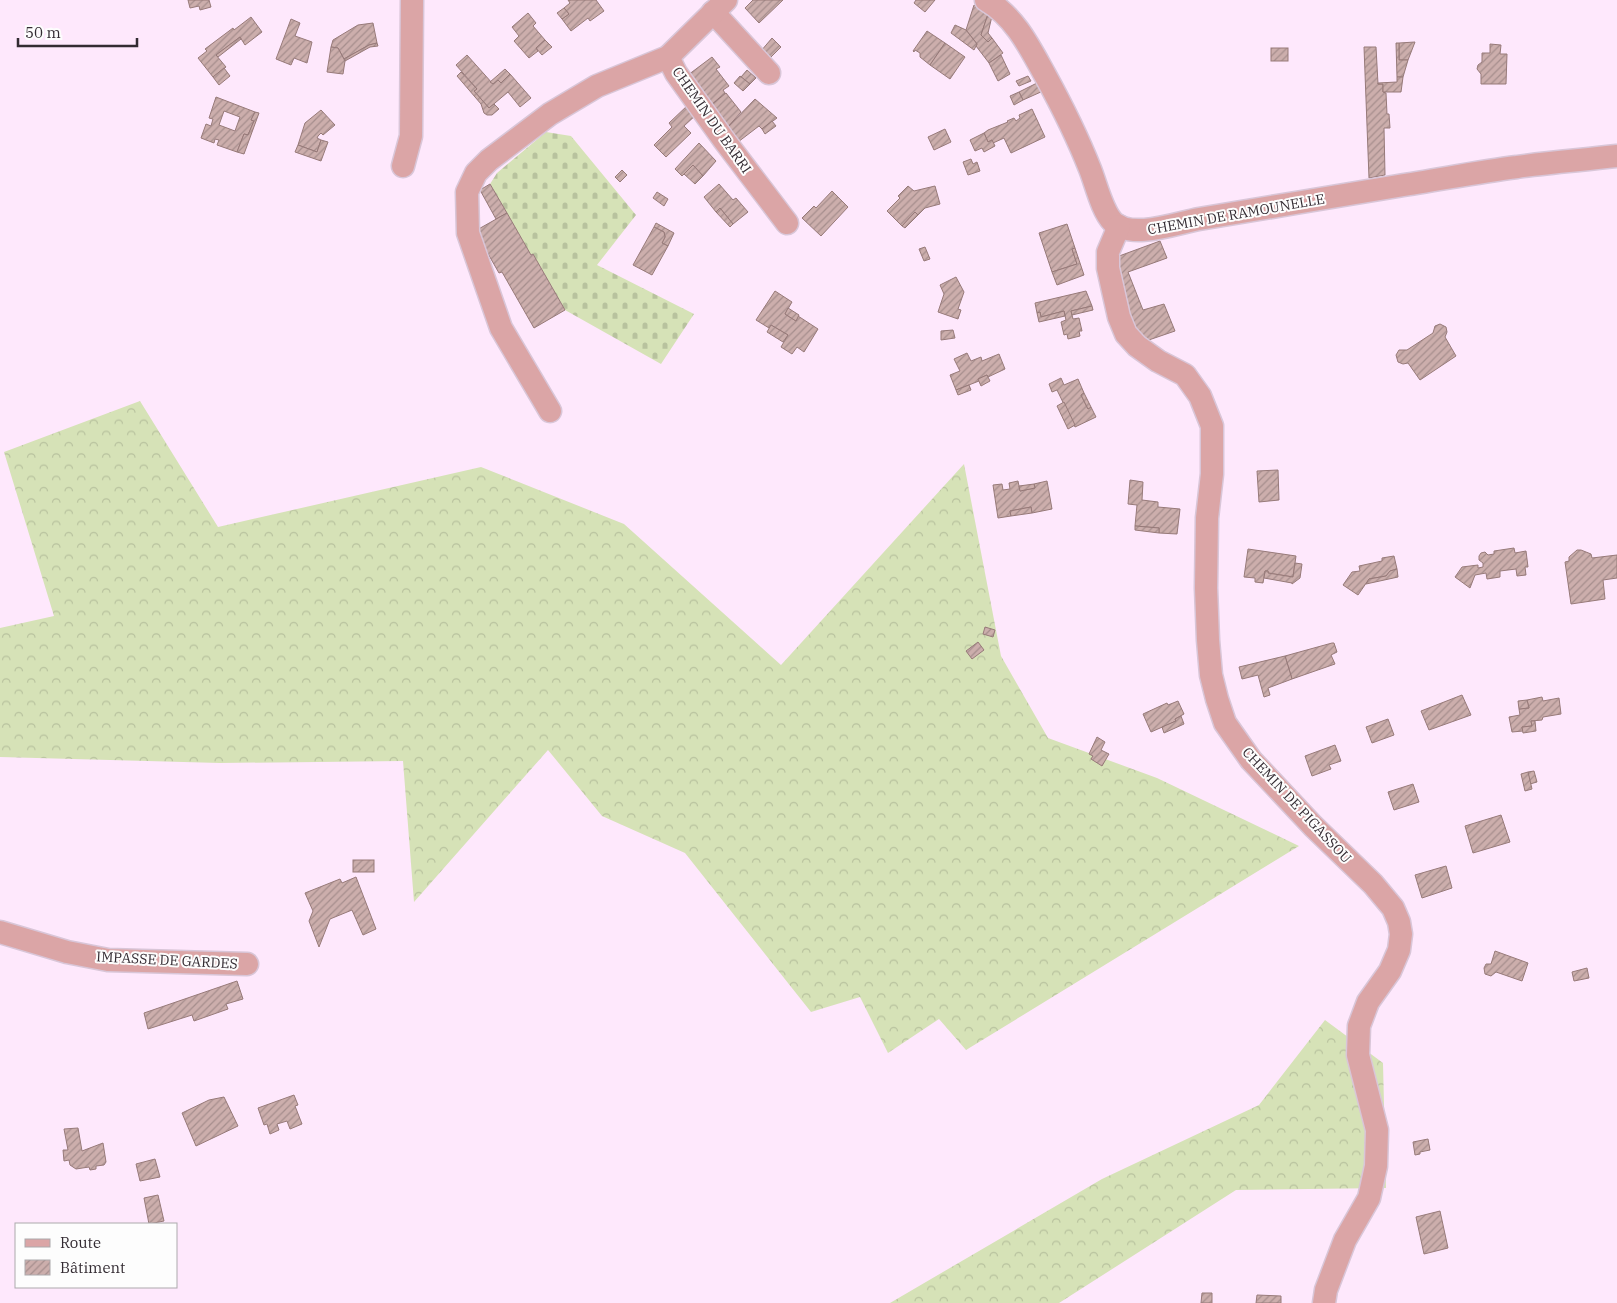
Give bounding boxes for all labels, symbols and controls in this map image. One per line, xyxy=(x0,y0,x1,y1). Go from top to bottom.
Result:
scale bar xyxy=(18,15,136,47)
text: 50 m xyxy=(25,23,61,42)
street label: CHEMIN DU BARRI xyxy=(668,63,756,177)
street label: CHEMIN DE RAMOUNELLE xyxy=(1146,190,1326,238)
street label: CHEMIN DE PIGASSOU xyxy=(1239,743,1355,867)
street label: IMPASSE DE GARDES xyxy=(96,947,238,973)
legend xyxy=(15,1223,178,1288)
text: Route xyxy=(60,1233,101,1252)
text: Bâtiment xyxy=(60,1258,125,1277)

